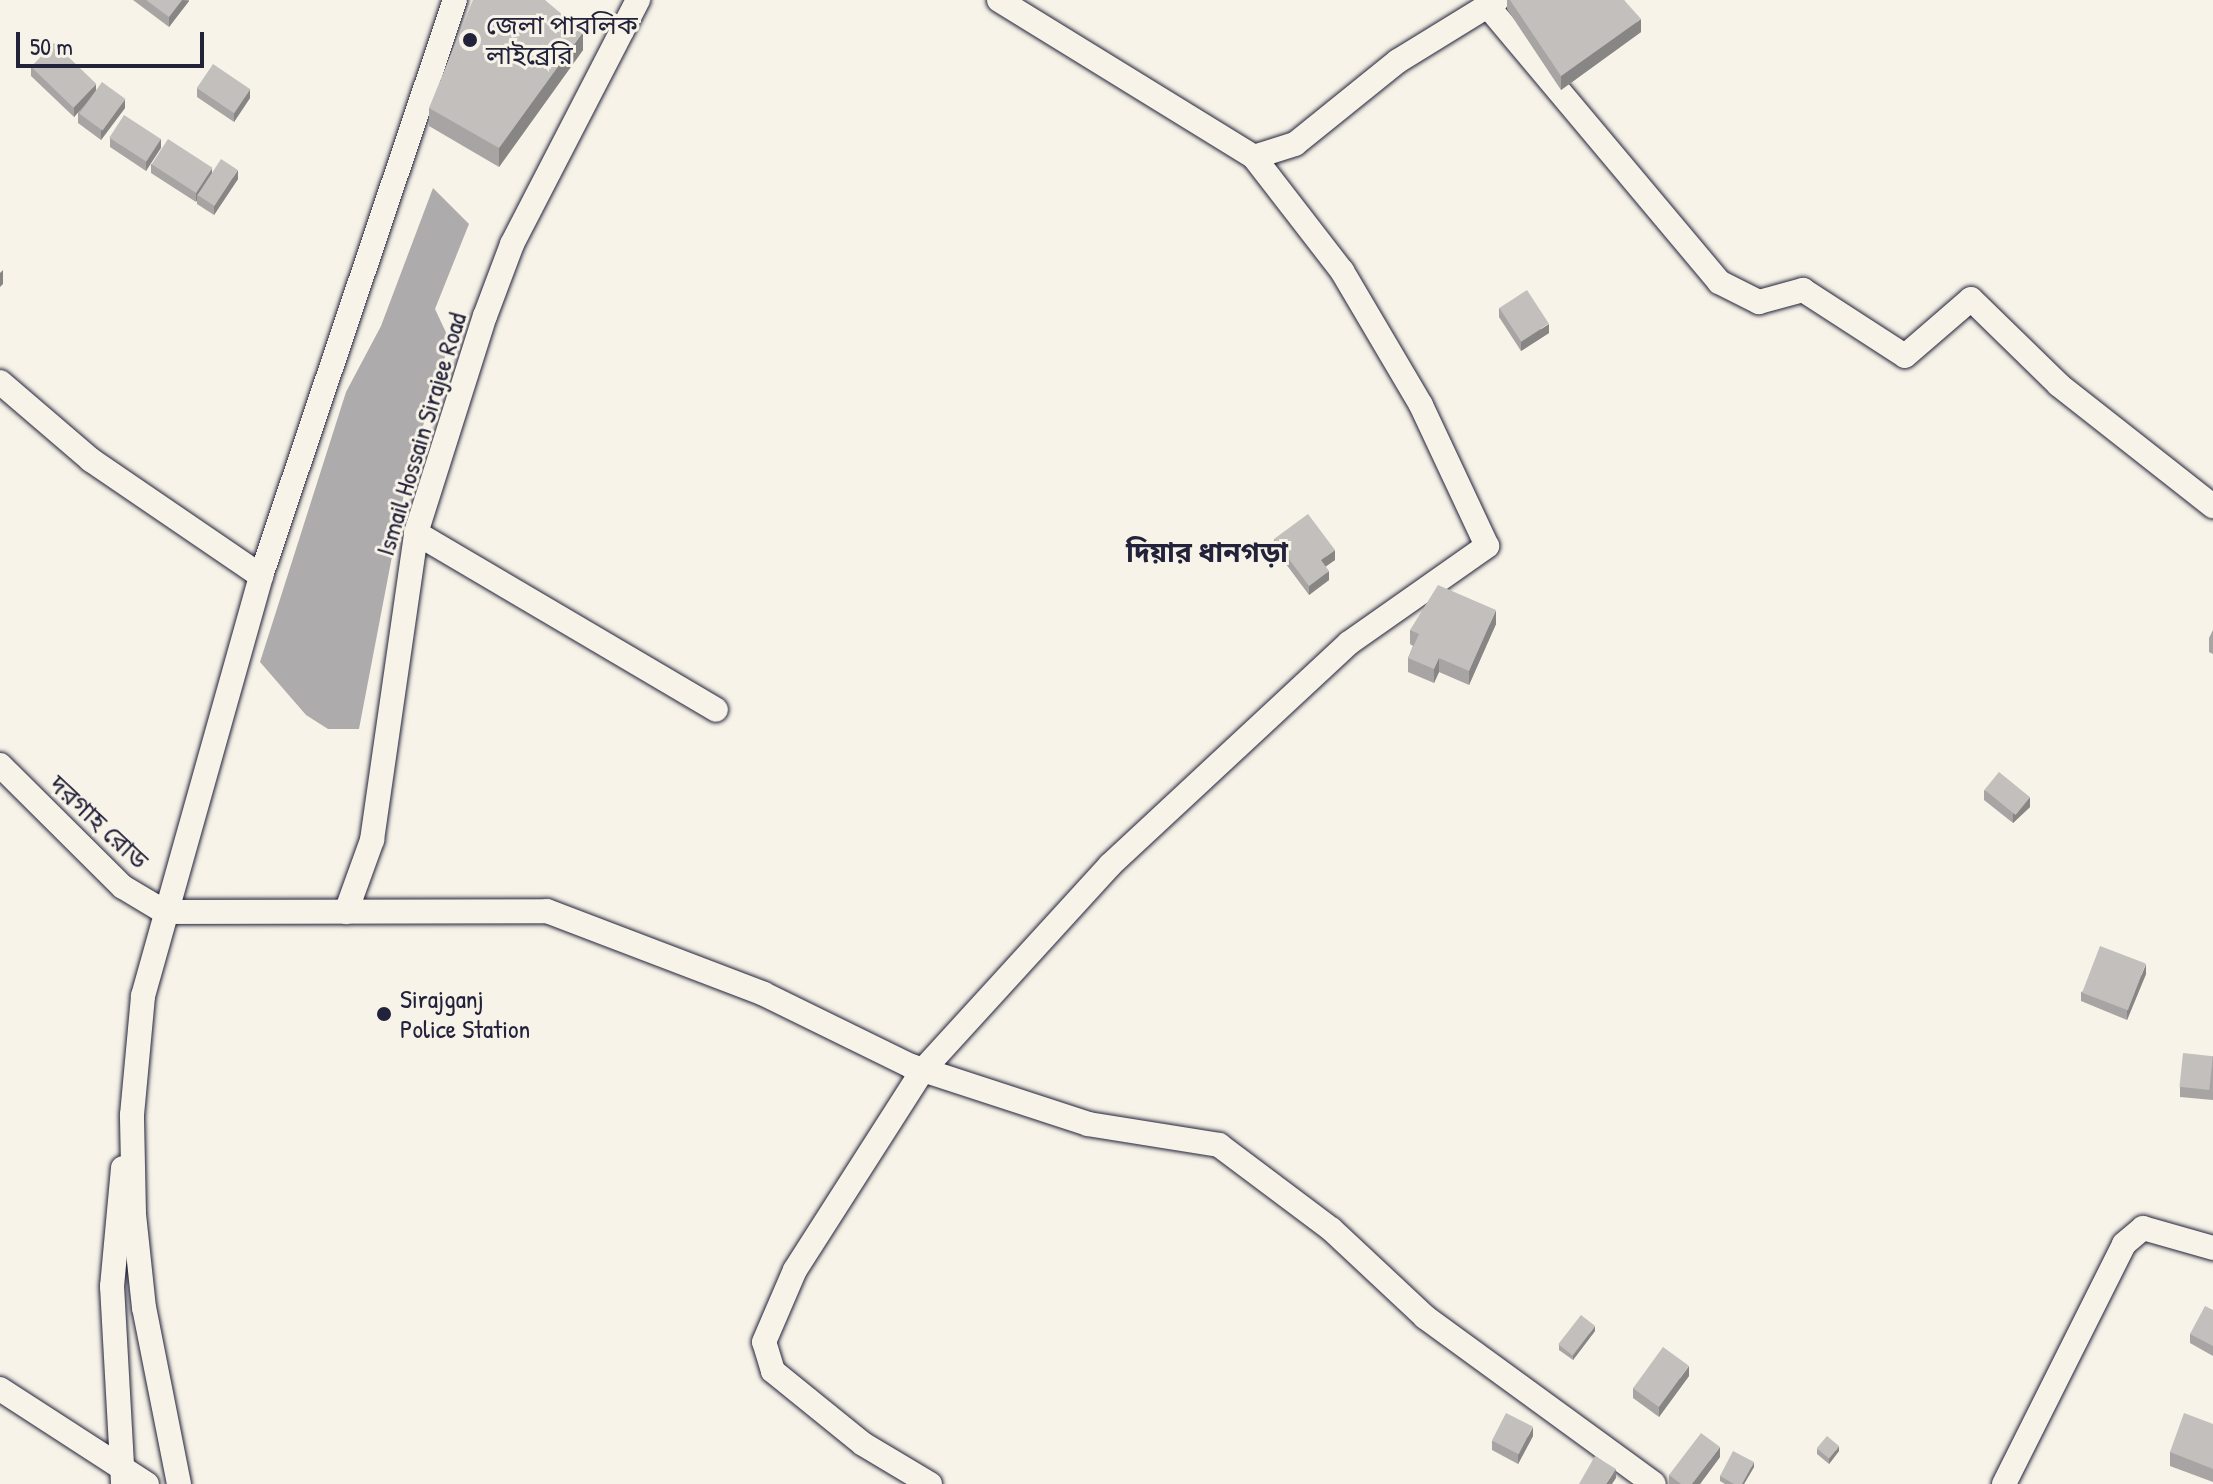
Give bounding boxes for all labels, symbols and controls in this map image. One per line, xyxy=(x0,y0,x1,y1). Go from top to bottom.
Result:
place label: জেলা পাবলিক লাইব্রেরি xyxy=(486,9,638,70)
scale bar xyxy=(20,16,208,66)
text: 50 m xyxy=(30,30,73,62)
marker: জেলা পাবলিক লাইব্রেরি xyxy=(461,31,479,49)
street label: Ismail Hossain Sirajee Road xyxy=(369,309,473,559)
district label: দিয়ার ধানগড়া xyxy=(1126,535,1288,569)
street label: দরগাহ রোড xyxy=(43,768,155,876)
place label: Sirajganj Police Station xyxy=(400,983,530,1044)
marker: Sirajganj Police Station xyxy=(375,1005,393,1023)

